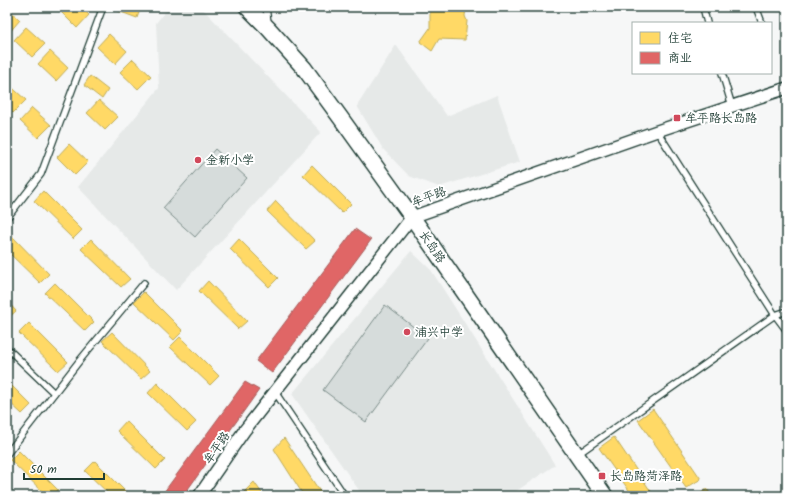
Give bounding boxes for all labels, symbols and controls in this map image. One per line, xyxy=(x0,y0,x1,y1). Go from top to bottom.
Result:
legend xyxy=(632,22,772,74)
text: 住宅 xyxy=(668,29,692,48)
text: 商业 xyxy=(668,49,692,68)
place label: 牟平路长岛路 xyxy=(685,109,757,128)
marker: 牟平路长岛路 xyxy=(672,113,682,123)
place label: 金新小学 xyxy=(206,151,254,170)
marker: 金新小学 xyxy=(193,155,203,165)
street label: 牟平路 xyxy=(409,182,449,212)
street label: 长岛路 xyxy=(414,227,450,267)
place label: 浦兴中学 xyxy=(415,323,463,342)
marker: 浦兴中学 xyxy=(402,327,412,337)
street label: 牟平路 xyxy=(199,428,235,468)
scale bar xyxy=(24,455,104,481)
text: 50 m xyxy=(30,460,57,479)
place label: 长岛路菏泽路 xyxy=(610,467,682,486)
marker: 长岛路菏泽路 xyxy=(597,471,607,481)

